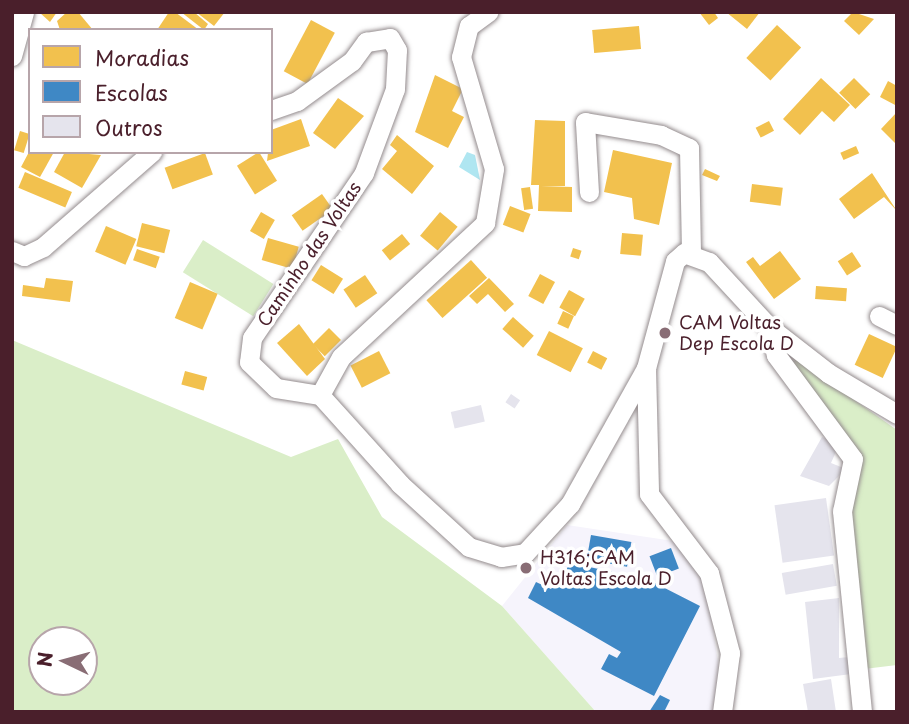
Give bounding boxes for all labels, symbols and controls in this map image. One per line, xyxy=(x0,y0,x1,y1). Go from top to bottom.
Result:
legend xyxy=(28,28,273,154)
text: Moradias xyxy=(95,41,189,73)
text: Escolas xyxy=(95,76,168,108)
text: Outros xyxy=(95,111,163,143)
street label: Caminho das Voltas xyxy=(252,177,366,331)
place label: CAM Voltas Dep Escola D xyxy=(679,312,794,354)
marker: CAM Voltas Dep Escola D xyxy=(657,325,673,341)
place label: H316;CAM Voltas Escola D xyxy=(540,547,672,590)
marker: H316;CAM Voltas Escola D xyxy=(518,560,534,576)
north arrow xyxy=(28,626,98,696)
text: N xyxy=(29,651,59,668)

